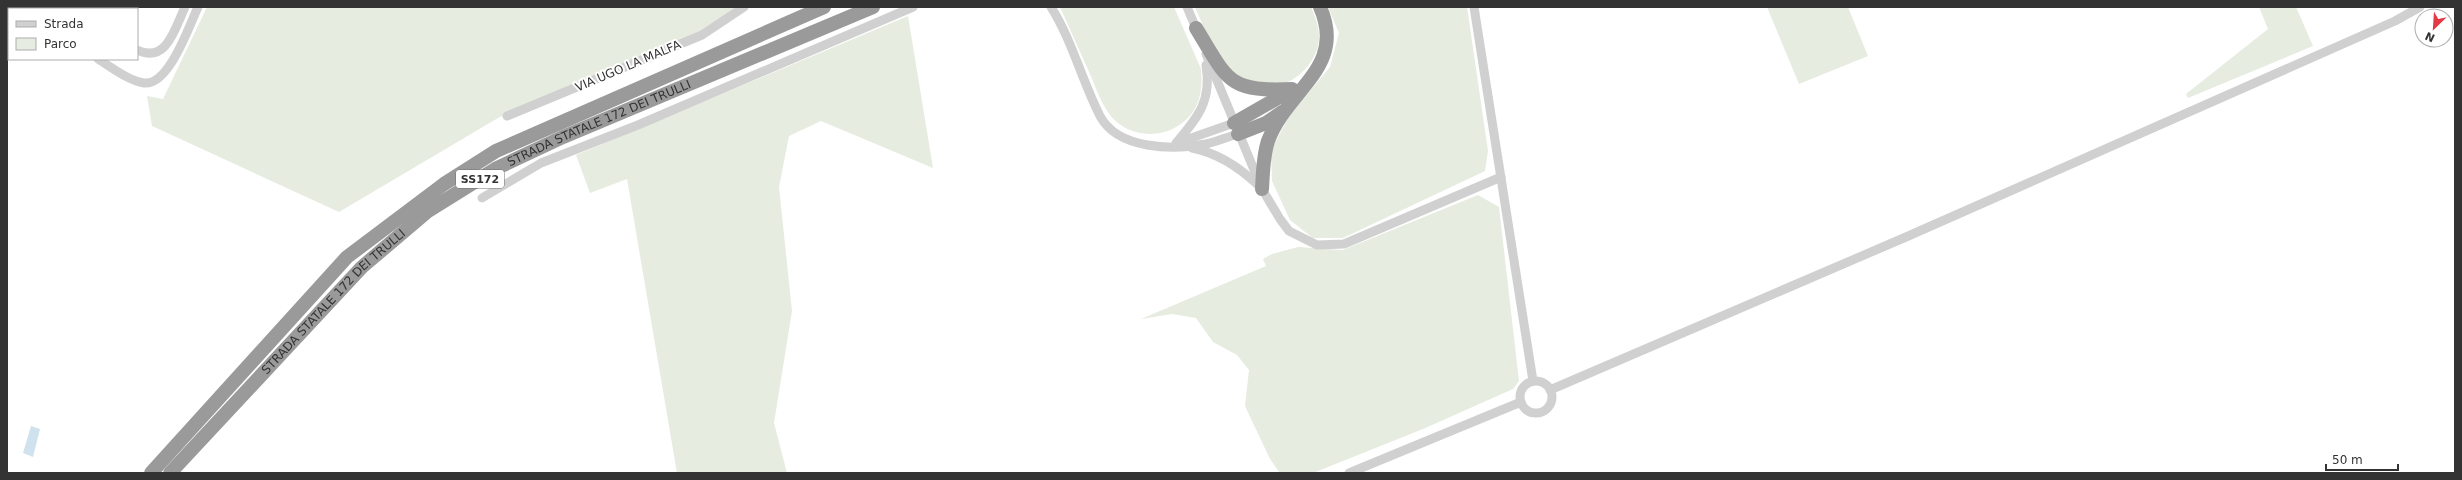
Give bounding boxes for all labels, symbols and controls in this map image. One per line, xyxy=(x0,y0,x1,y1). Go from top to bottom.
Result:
legend xyxy=(8,8,138,60)
north arrow xyxy=(2414,8,2454,48)
text: Strada xyxy=(44,17,84,31)
text: N xyxy=(2423,29,2437,44)
text: Parco xyxy=(44,37,77,51)
street label: VIA UGO LA MALFA xyxy=(573,37,684,95)
street label: STRADA STATALE 172 DEI TRULLI xyxy=(505,77,693,169)
road number: SS172 xyxy=(456,170,504,188)
street label: STRADA STATALE 172 DEI TRULLI xyxy=(259,226,408,377)
scale bar xyxy=(2326,446,2398,472)
text: 50 m xyxy=(2332,453,2363,467)

